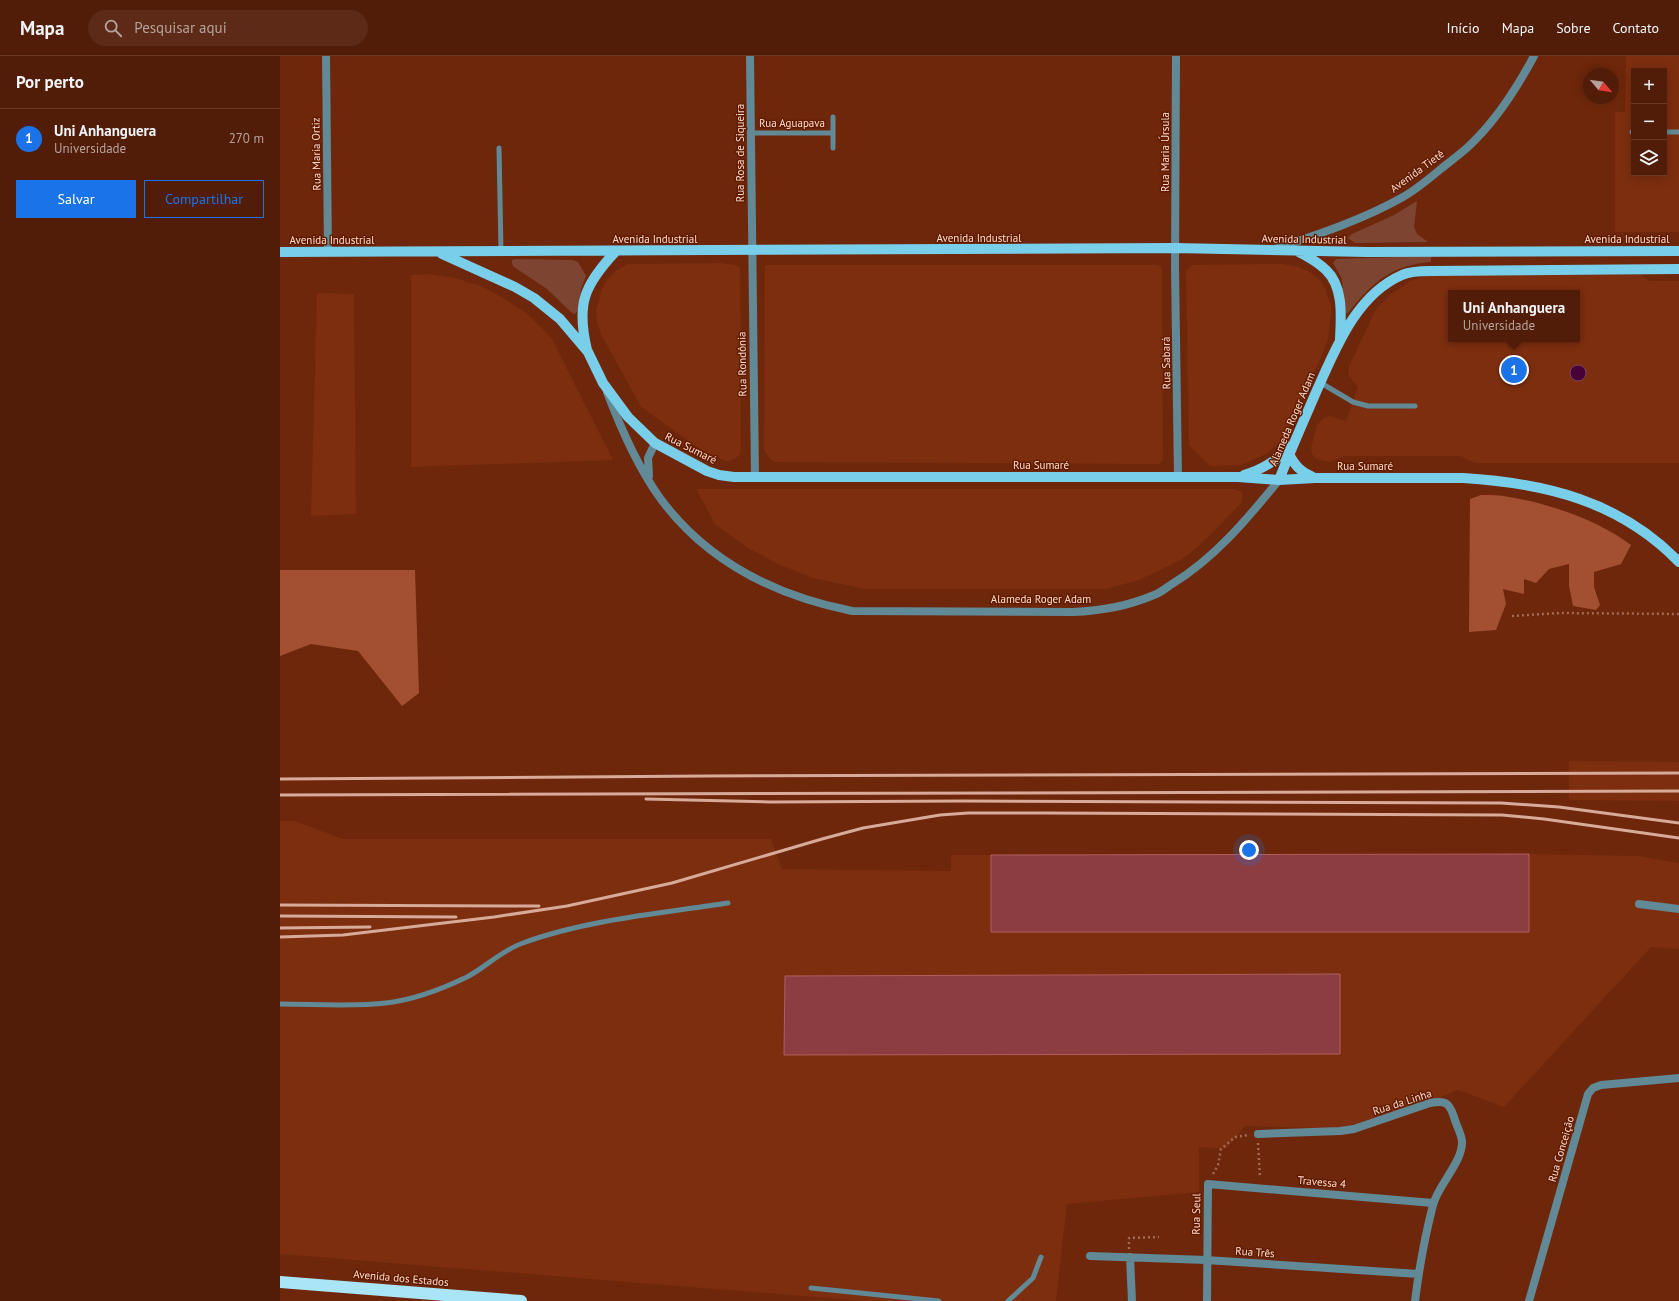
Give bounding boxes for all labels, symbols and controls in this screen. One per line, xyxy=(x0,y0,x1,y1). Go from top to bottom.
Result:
search box xyxy=(88,10,368,46)
text: Mapa xyxy=(20,16,64,40)
icon: search xyxy=(102,17,124,39)
text: Pesquisar aqui xyxy=(134,18,227,37)
text: Início xyxy=(1447,19,1480,37)
text: Mapa xyxy=(1502,19,1534,37)
text: Sobre xyxy=(1556,19,1591,37)
text: Contato xyxy=(1613,19,1659,37)
north arrow xyxy=(1583,68,1619,104)
map controls xyxy=(1631,68,1667,176)
button: + xyxy=(1631,68,1667,104)
text: Por perto xyxy=(16,71,84,93)
street label: Rua Rosa de Siqueira xyxy=(733,104,747,202)
button: − xyxy=(1631,104,1667,140)
street label: Rua Maria Úrsula xyxy=(1158,112,1172,192)
street label: Rua Aguapava xyxy=(759,116,825,130)
street label: Rua Maria Ortiz xyxy=(308,117,324,191)
text: Uni Anhanguera xyxy=(54,121,156,140)
text: 1 xyxy=(25,130,33,147)
text: 270 m xyxy=(229,130,264,147)
text: Universidade xyxy=(54,140,126,157)
button: layers xyxy=(1631,140,1667,176)
street label: Avenida Tietê xyxy=(1387,146,1447,195)
button: Salvar xyxy=(16,180,136,218)
button: Compartilhar xyxy=(144,180,264,218)
street label: Avenida Industrial xyxy=(937,231,1022,245)
street label: Avenida Industrial xyxy=(1261,231,1347,247)
street label: Avenida Industrial xyxy=(613,232,698,246)
street label: Avenida Industrial xyxy=(1585,232,1670,246)
street label: Avenida Industrial xyxy=(290,233,375,247)
popup xyxy=(1448,290,1580,342)
text: Uni Anhanguera xyxy=(1463,298,1565,317)
text: Universidade xyxy=(1463,317,1535,334)
street label: Rua Rondônia xyxy=(734,331,750,397)
street label: Rua Sabará xyxy=(1159,337,1173,389)
pin: 1 xyxy=(1501,355,1527,385)
street label: Alameda Roger Adam xyxy=(1266,370,1318,468)
street label: Rua Sumaré xyxy=(663,429,720,467)
street label: Rua Sumaré xyxy=(1013,458,1070,472)
street label: Rua Sumaré xyxy=(1337,459,1394,473)
street label: Alameda Roger Adam xyxy=(991,592,1091,606)
your location xyxy=(1239,840,1259,860)
street label: Rua da Linha xyxy=(1371,1086,1433,1118)
street label: Rua Conceição xyxy=(1545,1114,1577,1184)
street label: Travessa 4 xyxy=(1297,1173,1347,1191)
street label: Rua Seul xyxy=(1189,1192,1203,1235)
street label: Rua Três xyxy=(1235,1244,1275,1260)
street label: Avenida dos Estados xyxy=(353,1267,450,1289)

